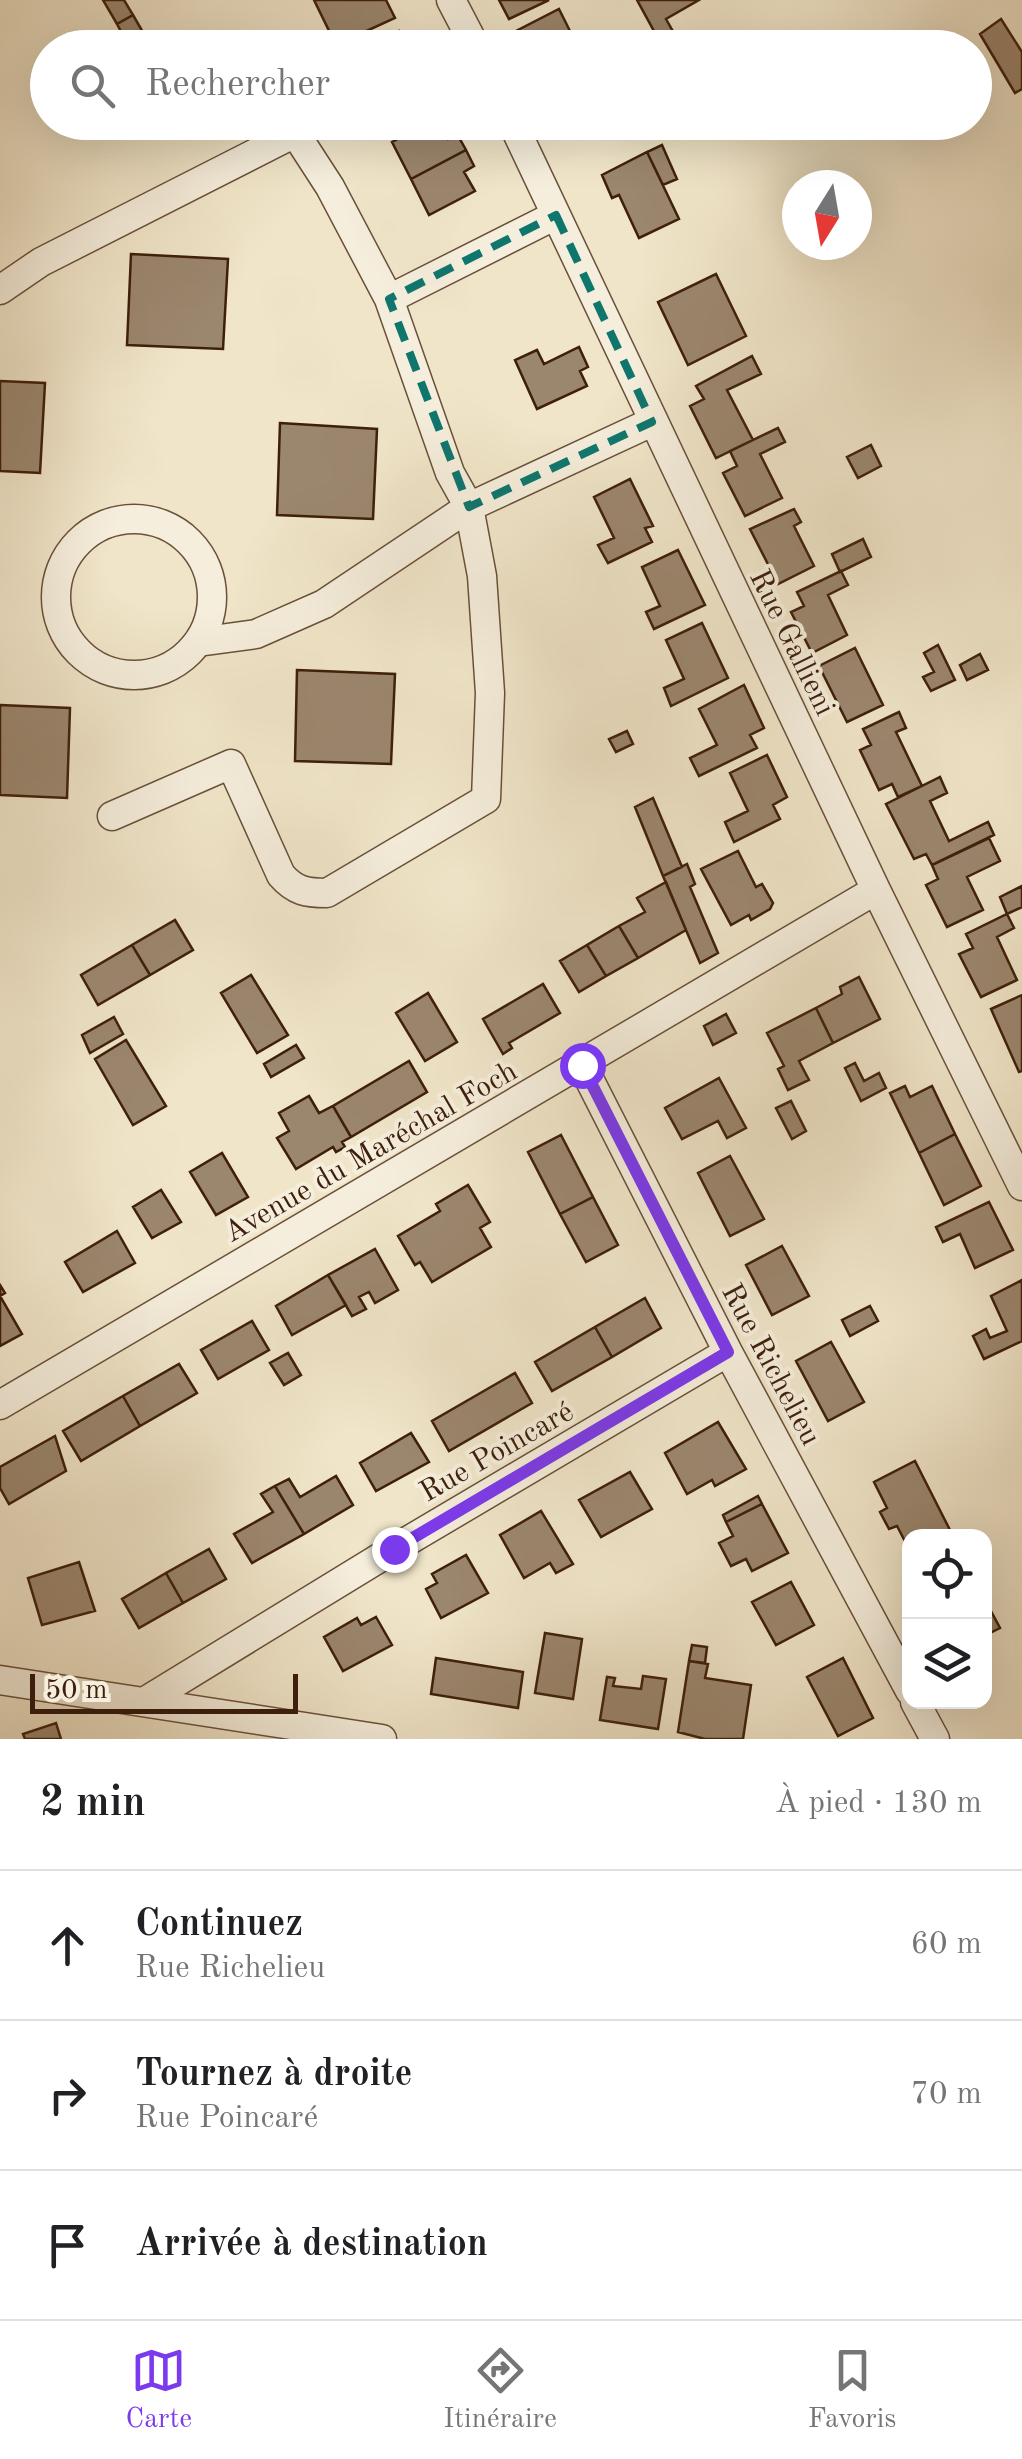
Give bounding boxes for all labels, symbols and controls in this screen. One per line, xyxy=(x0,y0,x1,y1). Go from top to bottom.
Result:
search box xyxy=(30,30,992,140)
icon: search xyxy=(65,58,120,113)
text: Rechercher xyxy=(145,66,330,104)
north arrow xyxy=(782,170,872,260)
street label: Rue Gallieni xyxy=(743,565,839,721)
route start xyxy=(560,1043,606,1089)
street label: Avenue du Maréchal Foch xyxy=(219,1057,523,1249)
street label: Rue Richelieu xyxy=(715,1279,825,1451)
street label: Rue Poincaré xyxy=(415,1397,579,1509)
route end xyxy=(372,1527,418,1573)
map controls xyxy=(902,1529,992,1709)
button: locate xyxy=(902,1529,992,1619)
button: layers xyxy=(902,1619,992,1709)
scale bar xyxy=(30,1669,298,1714)
text: 50 m xyxy=(45,1677,108,1705)
text: 2 min xyxy=(40,1783,146,1825)
text: À pied · 130 m xyxy=(775,1788,982,1820)
text: Continuez xyxy=(135,1906,303,1944)
icon: ahead xyxy=(40,1918,95,1973)
text: 60 m xyxy=(911,1929,982,1961)
text: Rue Richelieu xyxy=(135,1953,325,1985)
text: Tournez à droite xyxy=(135,2056,413,2094)
icon: right xyxy=(40,2068,95,2123)
text: 70 m xyxy=(911,2079,982,2111)
text: Rue Poincaré xyxy=(135,2103,318,2135)
icon: arrive xyxy=(40,2218,95,2273)
text: Arrivée à destination xyxy=(135,2226,488,2264)
tab: Carte xyxy=(125,2343,192,2438)
tab: Itinéraire xyxy=(443,2343,557,2438)
tab: Favoris xyxy=(808,2343,897,2438)

